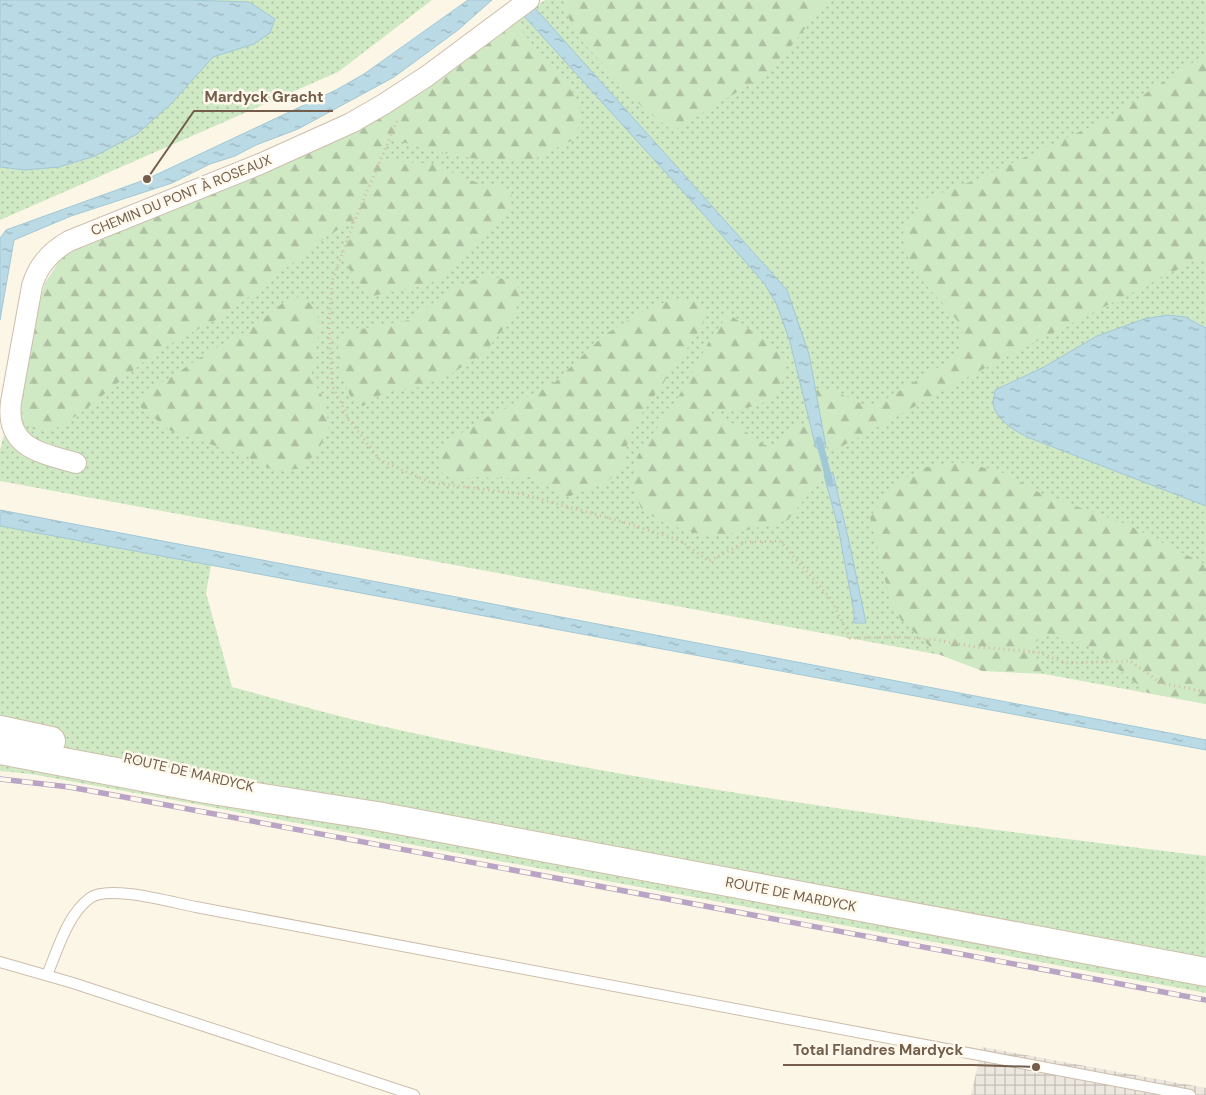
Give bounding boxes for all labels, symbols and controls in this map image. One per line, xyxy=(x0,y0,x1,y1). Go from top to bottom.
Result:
callout: Mardyck Gracht xyxy=(194,81,333,111)
text: Mardyck Gracht xyxy=(204,87,324,107)
street label: CHEMIN DU PONT À ROSEAUX xyxy=(88,150,274,240)
street label: ROUTE DE MARDYCK xyxy=(122,748,256,796)
street label: ROUTE DE MARDYCK xyxy=(724,872,858,916)
callout: Total Flandres Mardyck xyxy=(783,1035,973,1065)
text: Total Flandres Mardyck xyxy=(793,1040,963,1060)

